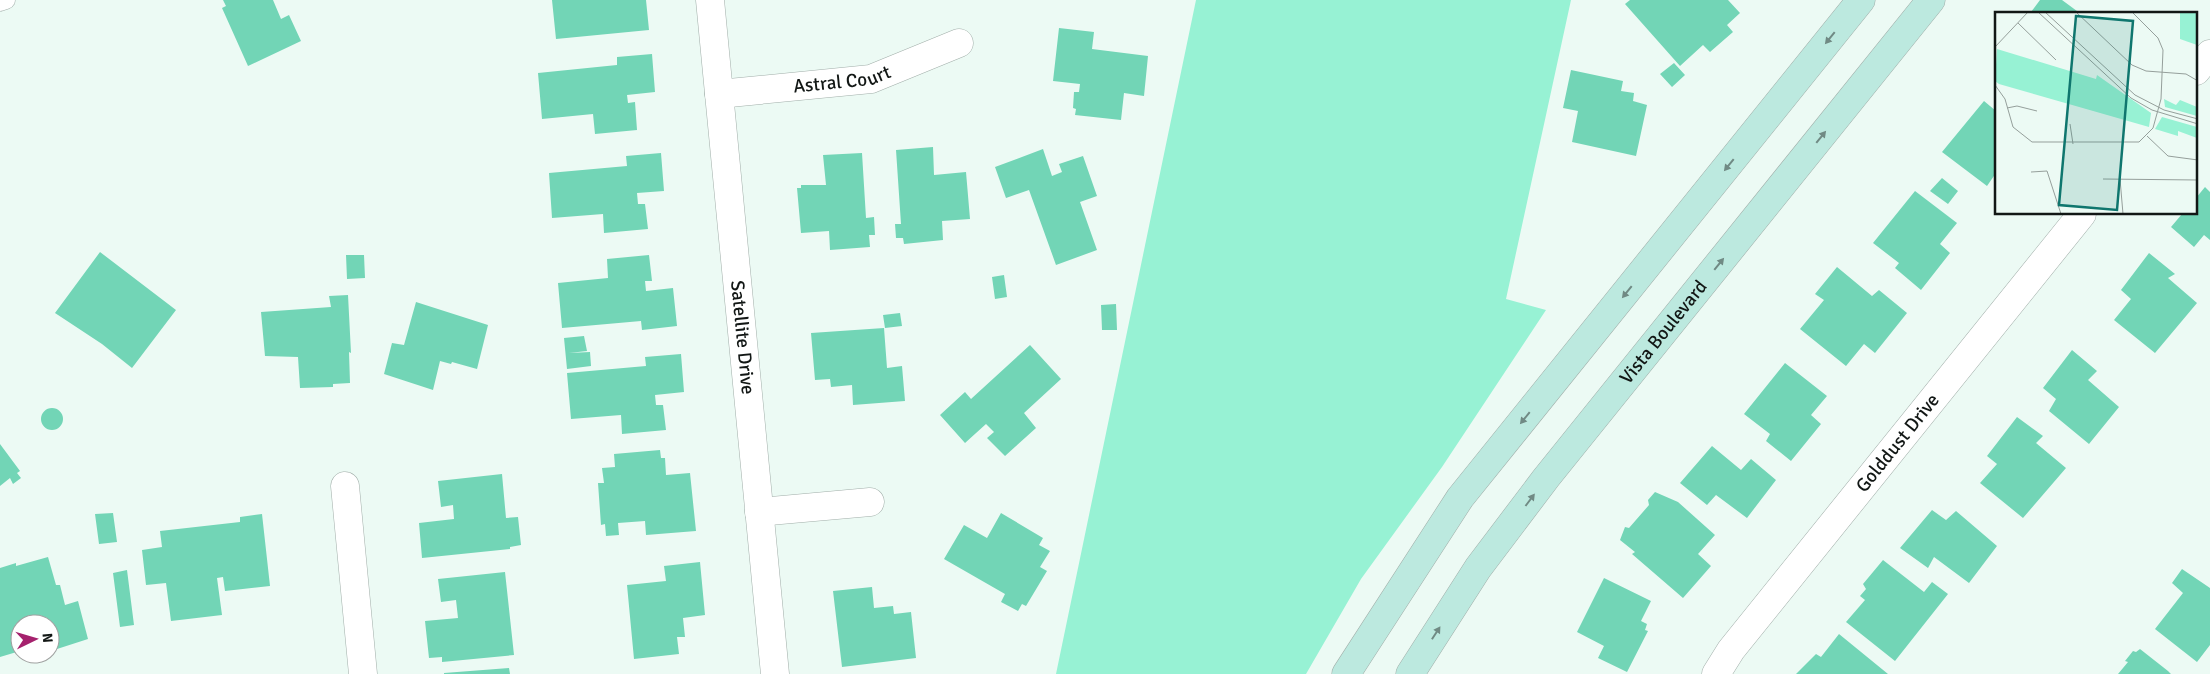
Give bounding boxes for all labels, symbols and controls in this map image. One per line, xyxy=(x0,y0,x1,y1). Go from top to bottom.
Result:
inset map xyxy=(1995,12,2198,215)
one-way arrow xyxy=(1825,31,1836,44)
street label: Astral Court xyxy=(792,60,895,99)
one-way arrow xyxy=(1815,131,1826,144)
one-way arrow xyxy=(1723,158,1734,171)
one-way arrow xyxy=(1713,258,1724,271)
street label: Vista Boulevard xyxy=(1614,275,1712,389)
street label: Satellite Drive xyxy=(725,279,760,396)
one-way arrow xyxy=(1621,285,1632,298)
street label: Golddust Drive xyxy=(1851,389,1945,497)
one-way arrow xyxy=(1519,411,1530,424)
one-way arrow xyxy=(1524,494,1535,507)
north arrow xyxy=(10,614,60,664)
one-way arrow xyxy=(1432,626,1441,639)
text: N xyxy=(39,632,56,644)

